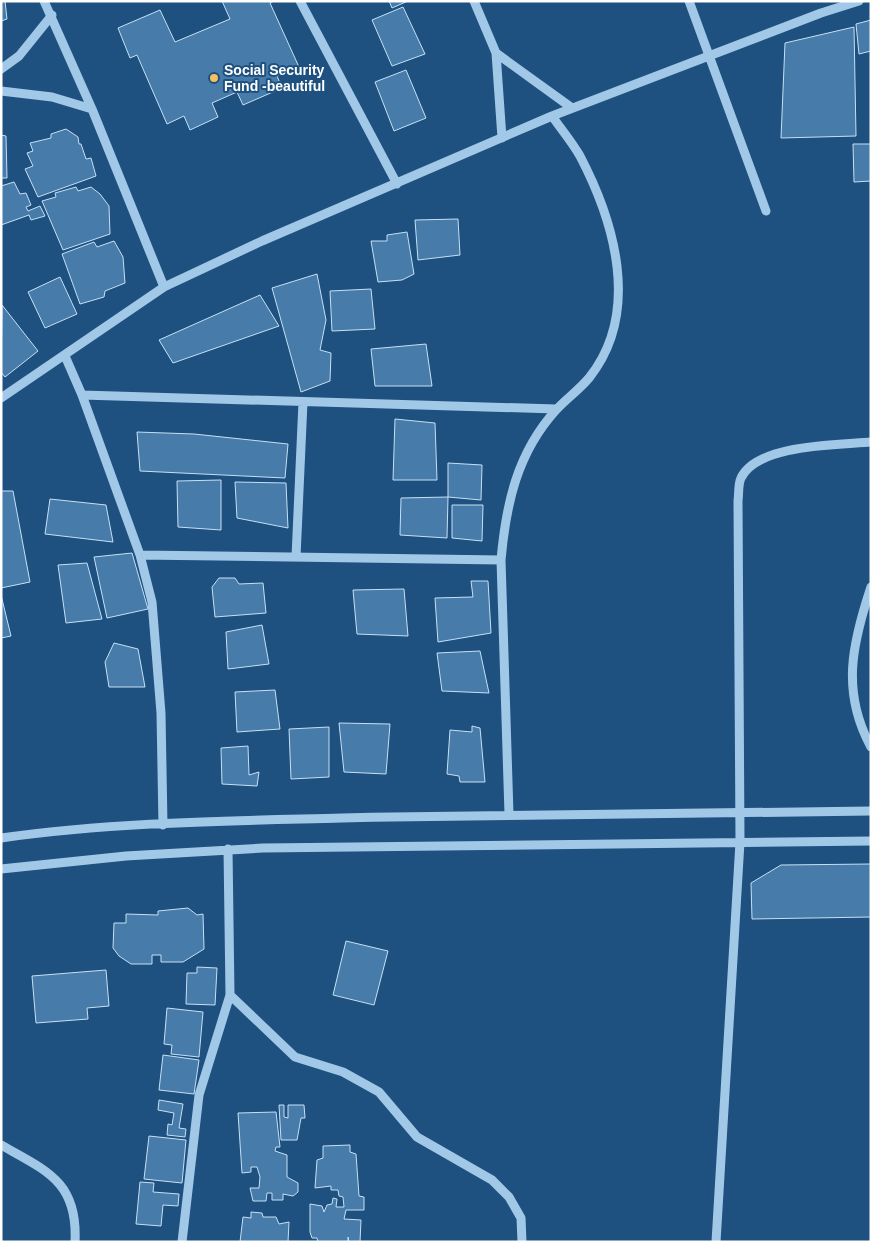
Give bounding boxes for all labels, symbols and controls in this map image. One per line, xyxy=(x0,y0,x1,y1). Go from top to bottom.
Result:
place label: Social Security Fund -beautiful xyxy=(224,62,325,94)
marker: Social Security Fund -beautiful xyxy=(208,72,220,84)

